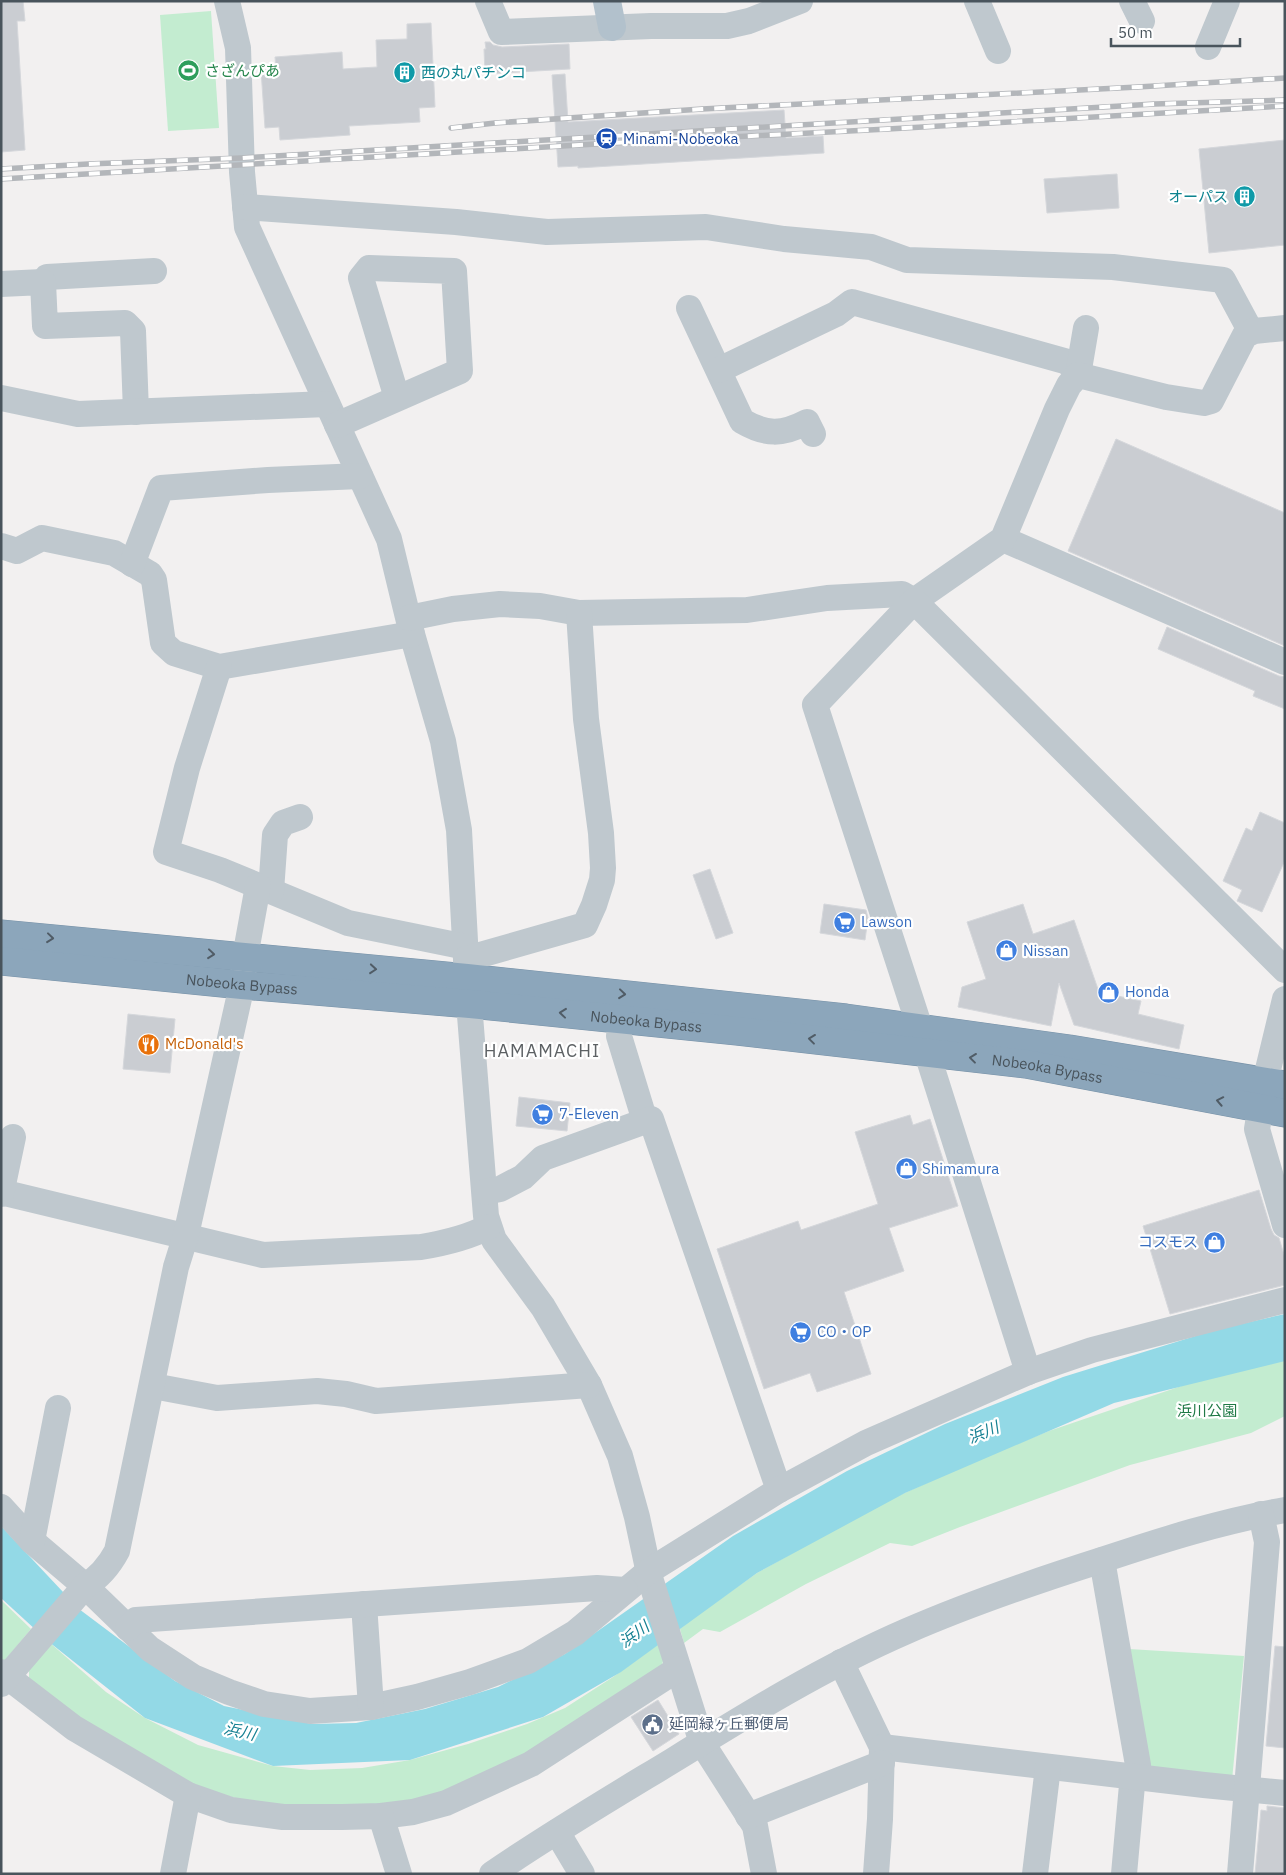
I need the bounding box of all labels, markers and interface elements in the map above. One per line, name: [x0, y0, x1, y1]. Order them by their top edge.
scale bar: [1111, 15, 1240, 47]
text: 50 m: [1118, 23, 1153, 42]
sports icon: さざんぴあ: [177, 59, 201, 83]
place label: さざんぴあ: [205, 61, 280, 80]
building icon: 西の丸パチンコ: [393, 61, 417, 85]
place label: 西の丸パチンコ: [421, 63, 526, 82]
station icon: Minami-Nobeoka: [595, 127, 619, 151]
place label: Minami-Nobeoka: [623, 129, 738, 148]
building icon: オーパス: [1232, 185, 1256, 209]
place label: オーパス: [1168, 187, 1228, 206]
supermarket icon: Lawson: [833, 910, 857, 934]
place label: Lawson: [861, 912, 912, 931]
one-way arrow: [46, 933, 54, 944]
shop icon: Nissan: [995, 939, 1019, 963]
place label: Nissan: [1023, 941, 1068, 960]
one-way arrow: [208, 948, 216, 959]
one-way arrow: [370, 963, 378, 974]
street label: Nobeoka Bypass: [185, 969, 299, 999]
shop icon: Honda: [1097, 980, 1121, 1004]
place label: Honda: [1125, 982, 1169, 1001]
one-way arrow: [618, 988, 626, 999]
street label: Nobeoka Bypass: [589, 1006, 703, 1036]
one-way arrow: [559, 1008, 567, 1019]
restaurant icon: McDonald's: [137, 1032, 161, 1056]
place label: McDonald's: [165, 1034, 243, 1053]
one-way arrow: [808, 1034, 816, 1045]
district label: HAMAMACHI: [484, 1039, 600, 1062]
street label: Nobeoka Bypass: [991, 1050, 1104, 1087]
one-way arrow: [969, 1053, 977, 1064]
one-way arrow: [1215, 1096, 1224, 1107]
supermarket icon: 7-Eleven: [531, 1102, 555, 1126]
place label: 7-Eleven: [559, 1104, 619, 1123]
shop icon: Shimamura: [894, 1157, 918, 1181]
place label: Shimamura: [922, 1159, 999, 1178]
shop icon: コスモス: [1202, 1230, 1226, 1254]
place label: コスモス: [1138, 1232, 1198, 1251]
supermarket icon: CO・OP: [789, 1320, 813, 1344]
place label: CO・OP: [817, 1322, 871, 1341]
park label: 浜川公園: [1177, 1401, 1237, 1420]
water label: 浜川: [964, 1416, 1003, 1447]
water label: 浜川: [615, 1615, 654, 1651]
public building icon: 延岡緑ヶ丘郵便局: [641, 1712, 665, 1736]
place label: 延岡緑ヶ丘郵便局: [669, 1714, 789, 1733]
water label: 浜川: [222, 1718, 260, 1745]

